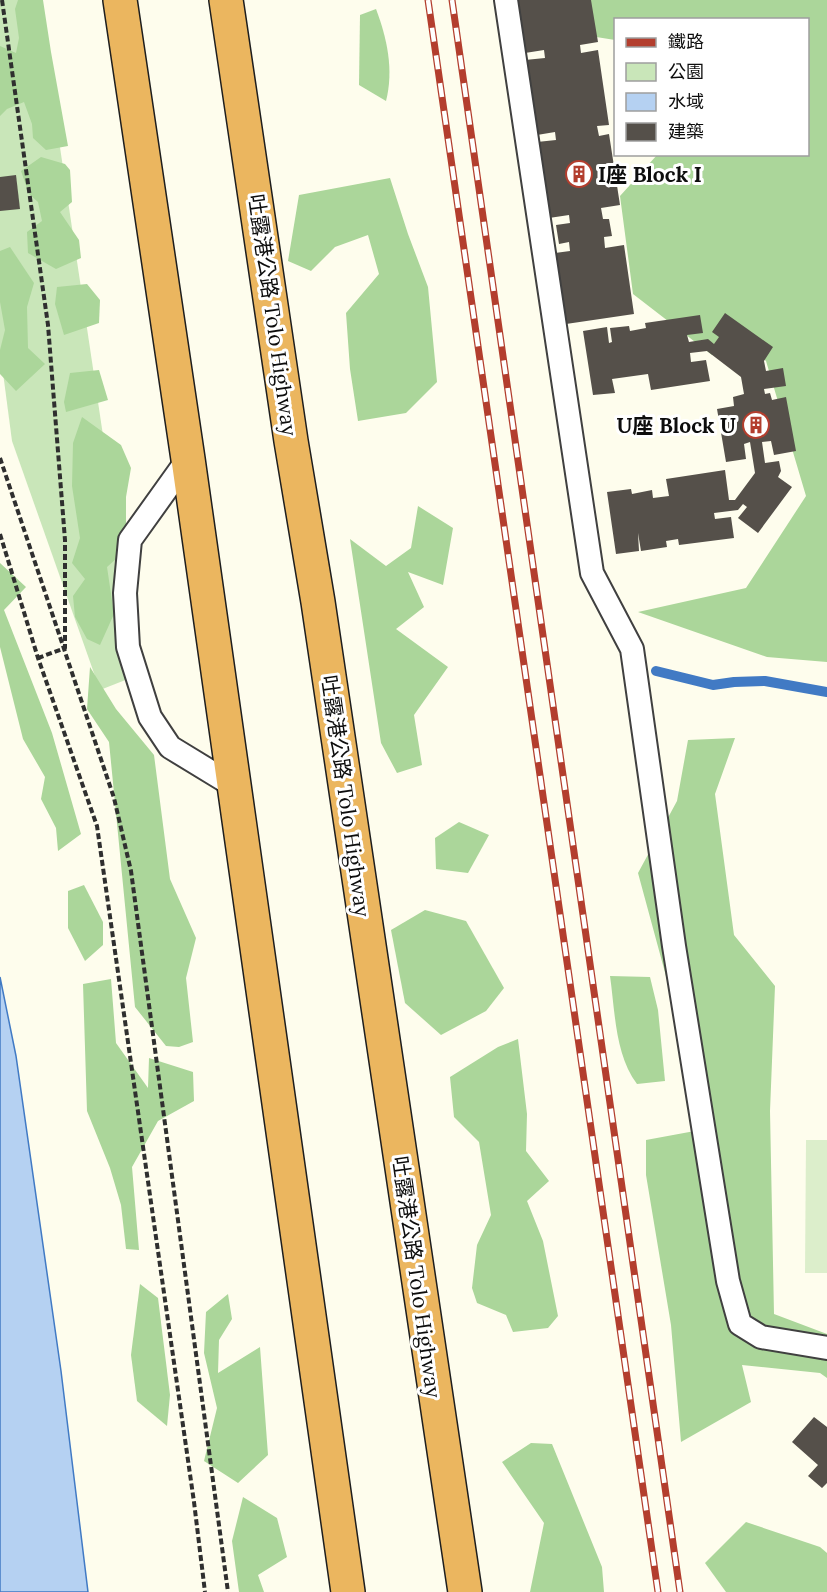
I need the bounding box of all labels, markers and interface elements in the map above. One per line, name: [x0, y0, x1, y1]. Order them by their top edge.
legend: [614, 18, 809, 156]
text: 鐵路: [668, 30, 704, 53]
text: 公園: [668, 60, 704, 83]
text: 水域: [668, 90, 704, 113]
text: 建築: [668, 120, 704, 143]
building icon: I座 Block I: [564, 159, 594, 189]
place label: I座 Block I: [598, 161, 702, 188]
street label: 吐露港公路 Tolo Highway: [243, 192, 303, 438]
building icon: U座 Block U: [741, 410, 771, 440]
place label: U座 Block U: [617, 412, 736, 439]
street label: 吐露港公路 Tolo Highway: [316, 673, 376, 919]
street label: 吐露港公路 Tolo Highway: [387, 1154, 447, 1400]

